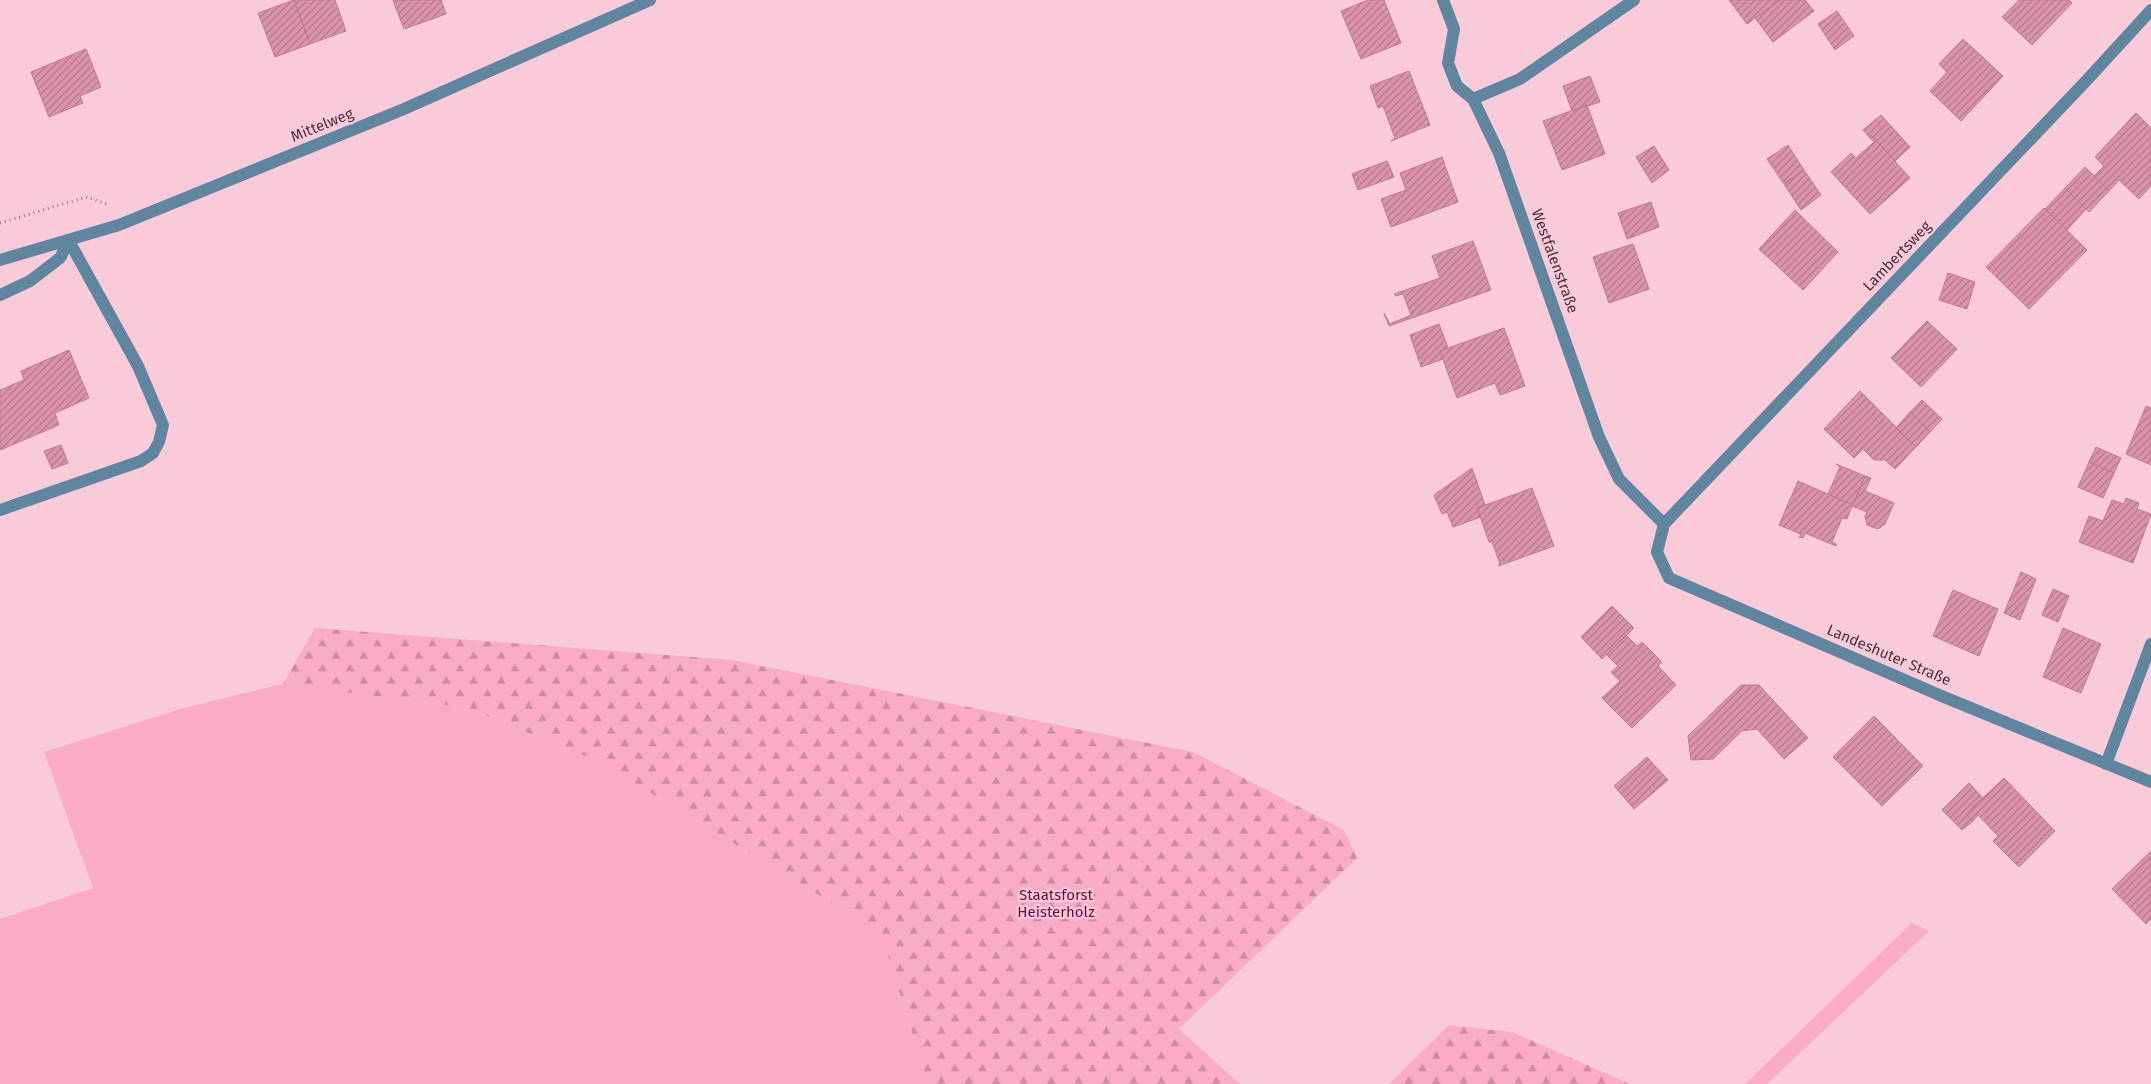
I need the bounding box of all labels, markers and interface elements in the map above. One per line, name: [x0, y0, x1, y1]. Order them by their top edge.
street label: Mittelweg: [288, 104, 356, 146]
street label: Westfalenstraße: [1528, 206, 1582, 316]
street label: Lambertsweg: [1859, 217, 1935, 295]
street label: Landeshuter Straße: [1824, 621, 1954, 689]
park label: Staatsforst Heisterholz: [1017, 886, 1095, 921]

